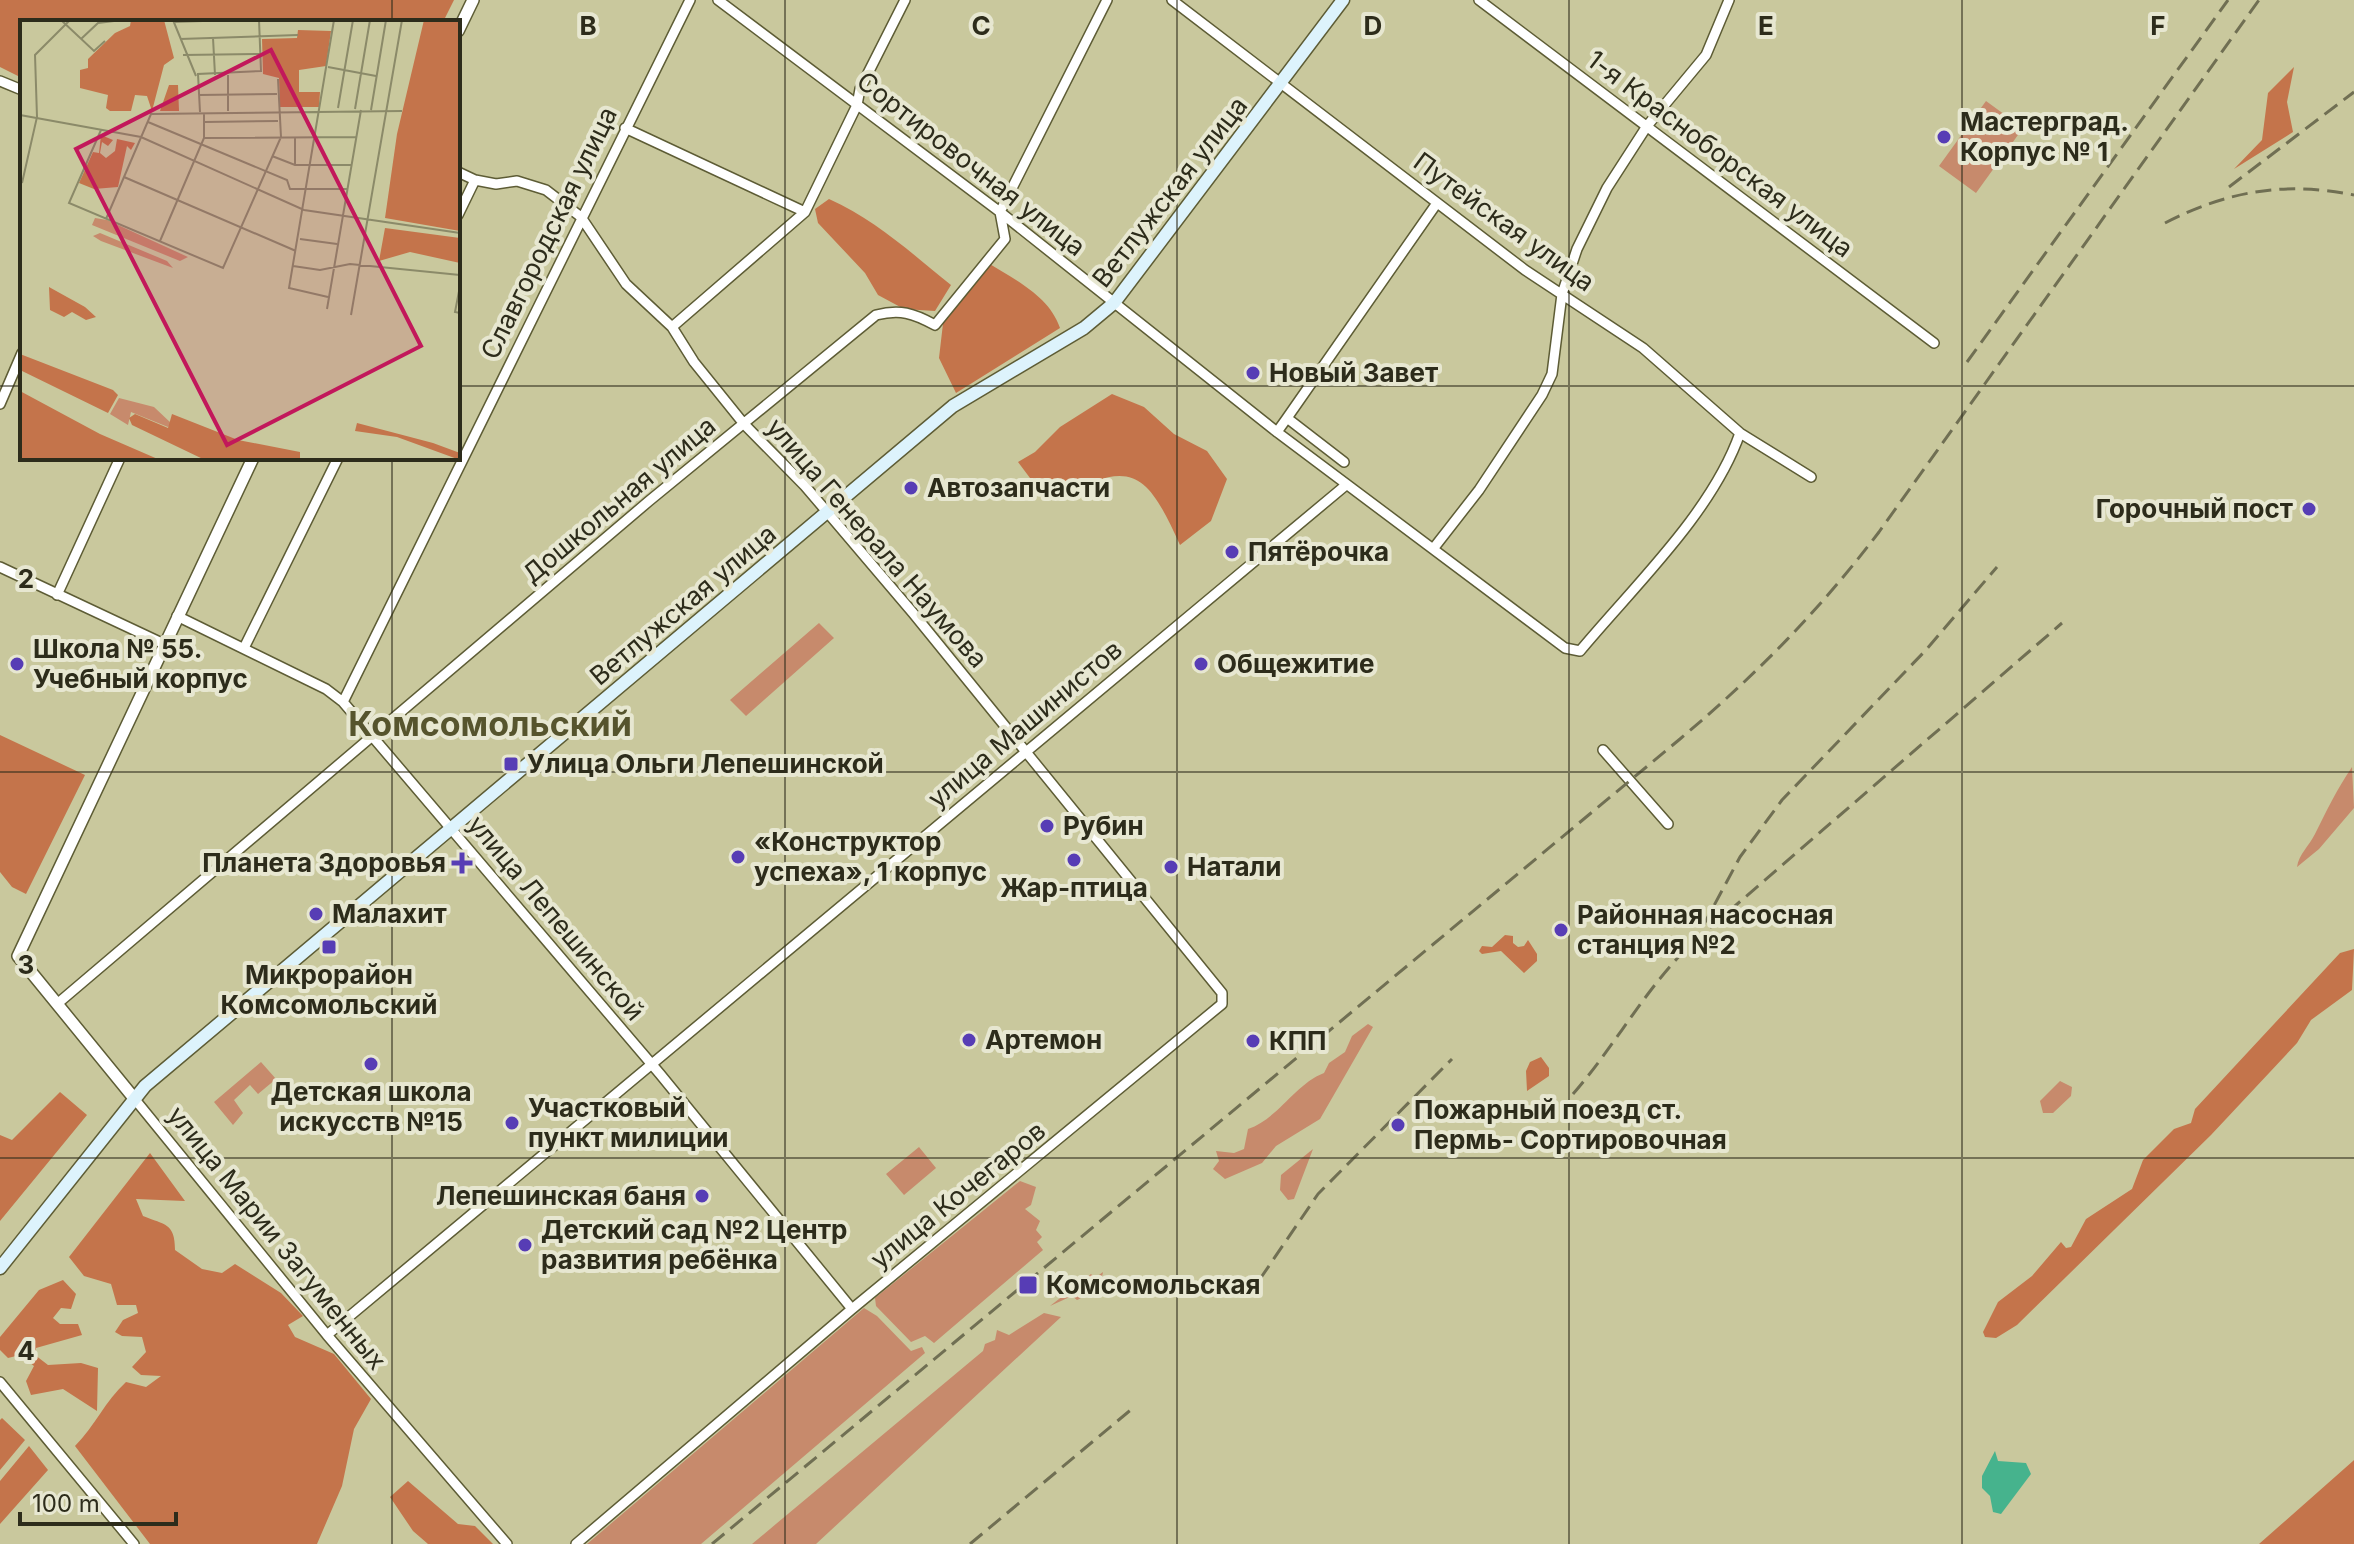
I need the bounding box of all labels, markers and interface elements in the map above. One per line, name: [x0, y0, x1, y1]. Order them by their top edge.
text: B: [579, 10, 597, 41]
text: C: [971, 10, 991, 41]
text: D: [1364, 10, 1382, 41]
text: E: [1758, 10, 1774, 41]
text: F: [2150, 10, 2166, 41]
inset map: [20, 20, 460, 460]
street label: 1-я Красноборская улица: [1581, 44, 1859, 264]
street label: Сортировочная улица: [851, 65, 1092, 262]
street label: Ветлужская улица: [1086, 90, 1254, 293]
street label: Славгородская улица: [474, 102, 623, 364]
place label: Мастерград. Корпус № 1: [1960, 106, 2129, 167]
marker: Мастерград. Корпус № 1: [1935, 128, 1953, 146]
street label: Путейская улица: [1408, 146, 1601, 298]
place label: Новый Завет: [1269, 357, 1438, 388]
marker: Новый Завет: [1244, 364, 1262, 382]
street label: Дошкольная улица: [516, 410, 722, 589]
street label: улица Генерала Наумова: [761, 412, 994, 674]
place label: Автозапчасти: [927, 472, 1110, 503]
marker: Автозапчасти: [902, 479, 920, 497]
place label: Горочный пост: [2096, 493, 2293, 524]
marker: Горочный пост: [2300, 500, 2318, 518]
street label: Ветлужская улица: [583, 518, 782, 691]
place label: Пятёрочка: [1248, 536, 1389, 567]
marker: Пятёрочка: [1223, 543, 1241, 561]
text: 2: [18, 563, 34, 594]
place label: Школа № 55. Учебный корпус: [33, 633, 248, 694]
street label: улица Машинистов: [921, 633, 1128, 814]
place label: Общежитие: [1217, 648, 1375, 679]
marker: Школа № 55. Учебный корпус: [8, 655, 26, 673]
marker: Общежитие: [1192, 655, 1210, 673]
district label: Комсомольский: [348, 703, 632, 744]
place label: Улица Ольги Лепешинской: [527, 748, 884, 779]
marker: Улица Ольги Лепешинской: [502, 755, 520, 773]
street label: улица Лепешинской: [462, 809, 651, 1026]
place label: Рубин: [1063, 810, 1144, 841]
marker: Рубин: [1038, 817, 1056, 835]
place label: «Конструктор успеха», 1 корпус: [754, 826, 987, 887]
place label: Планета Здоровья: [202, 847, 446, 878]
marker: «Конструктор успеха», 1 корпус: [729, 848, 747, 866]
marker: Жар-птица: [1065, 851, 1083, 869]
place label: Натали: [1187, 851, 1281, 882]
marker: Планета Здоровья: [453, 854, 471, 872]
marker: Натали: [1162, 858, 1180, 876]
place label: Жар-птица: [1000, 872, 1148, 903]
place label: Малахит: [332, 898, 447, 929]
place label: Районная насосная станция №2: [1577, 899, 1834, 960]
marker: Малахит: [307, 905, 325, 923]
marker: Районная насосная станция №2: [1552, 921, 1570, 939]
marker: Микрорайон Комсомольский: [320, 938, 338, 956]
text: 3: [18, 949, 34, 980]
place label: Микрорайон Комсомольский: [221, 959, 437, 1020]
place label: Артемон: [985, 1024, 1102, 1055]
place label: КПП: [1269, 1025, 1327, 1056]
marker: Артемон: [960, 1031, 978, 1049]
marker: КПП: [1244, 1032, 1262, 1050]
marker: Детская школа искусств №15: [362, 1055, 380, 1073]
place label: Детская школа искусств №15: [270, 1076, 472, 1137]
place label: Участковый пункт милиции: [528, 1092, 729, 1153]
place label: Пожарный поезд ст. Пермь- Сортировочная: [1414, 1094, 1727, 1155]
street label: улица Марии Загуменных: [162, 1100, 393, 1375]
marker: Участковый пункт милиции: [503, 1114, 521, 1132]
street label: улица Кочегаров: [864, 1115, 1051, 1275]
marker: Пожарный поезд ст. Пермь- Сортировочная: [1389, 1116, 1407, 1134]
place label: Лепешинская баня: [436, 1180, 686, 1211]
marker: Лепешинская баня: [693, 1187, 711, 1205]
place label: Детский сад №2 Центр развития ребёнка: [541, 1214, 848, 1275]
marker: Детский сад №2 Центр развития ребёнка: [516, 1236, 534, 1254]
place label: Комсомольская: [1046, 1269, 1261, 1300]
marker: Комсомольская: [1017, 1274, 1039, 1296]
text: 4: [17, 1335, 35, 1366]
scale bar: [20, 1476, 176, 1526]
text: 100 m: [32, 1489, 100, 1518]

